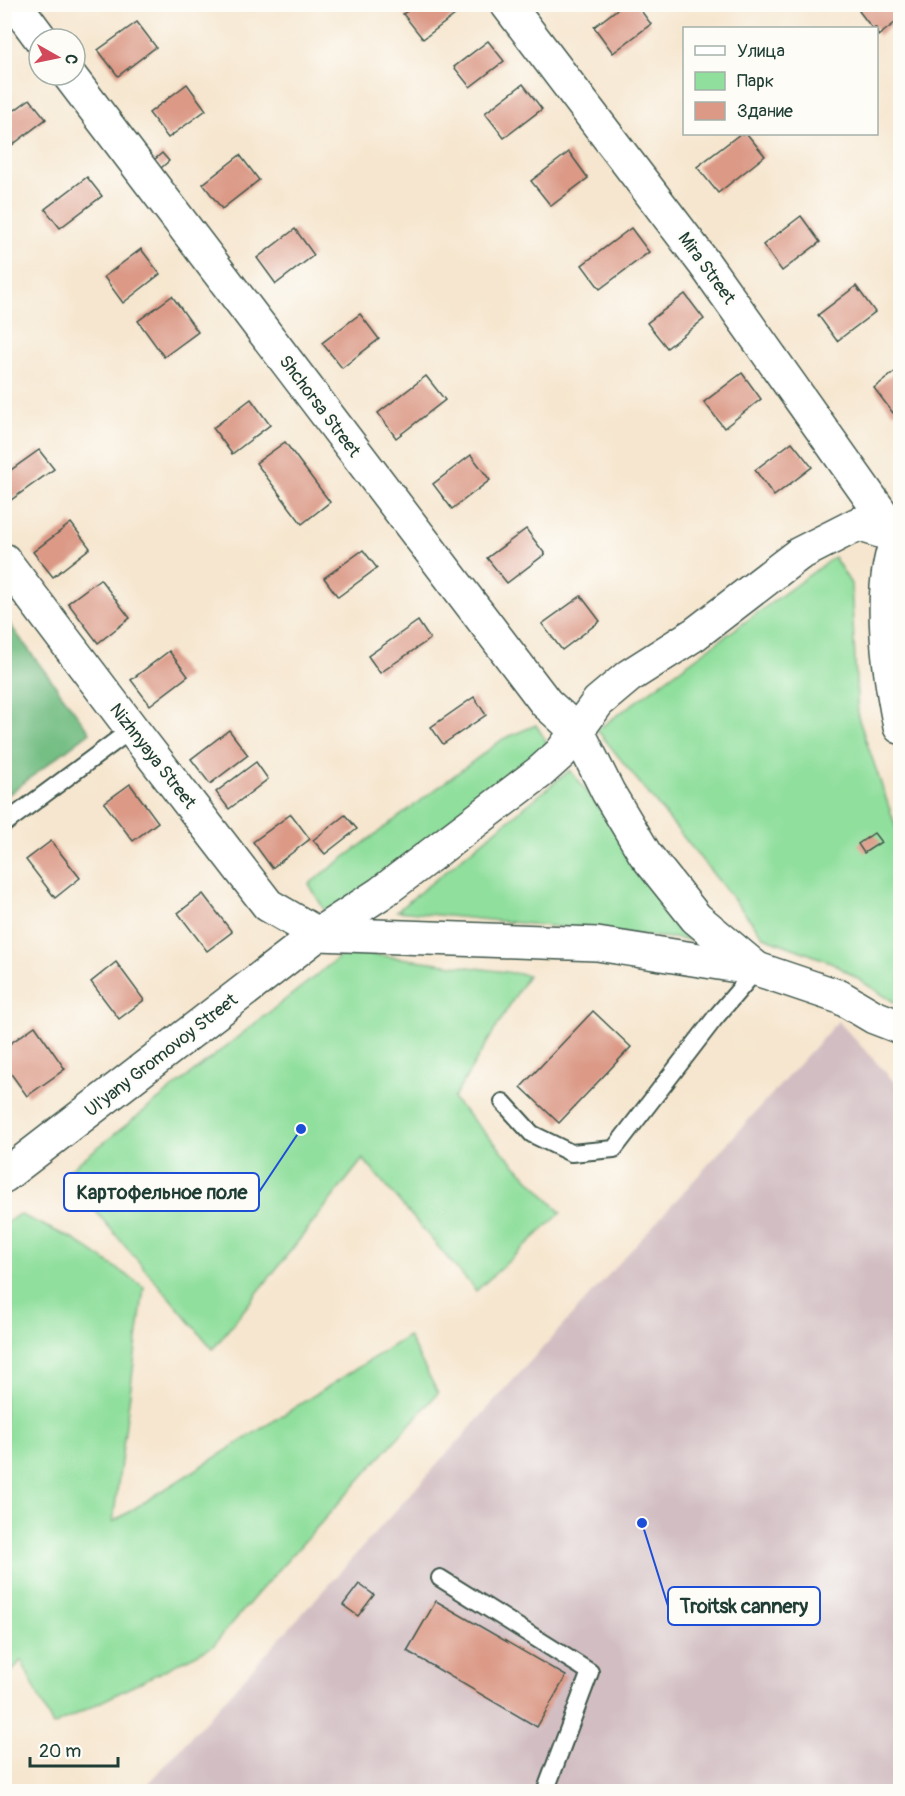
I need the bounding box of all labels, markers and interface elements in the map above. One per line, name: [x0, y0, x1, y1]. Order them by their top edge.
north arrow: [27, 27, 87, 87]
legend: [683, 27, 878, 135]
text: Улица: [737, 40, 785, 63]
text: С: [60, 53, 81, 66]
text: Парк: [737, 70, 774, 93]
text: Здание: [737, 100, 793, 123]
street label: Mira Street: [673, 228, 741, 310]
street label: Shchorsa Street: [274, 351, 366, 462]
street label: Nizhnyaya Street: [104, 699, 201, 814]
street label: Ul'yany Gromovoy Street: [80, 988, 243, 1122]
callout: Картофельное поле: [64, 1173, 259, 1211]
text: Картофельное поле: [77, 1180, 249, 1205]
callout: Troitsk cannery: [668, 1587, 820, 1625]
text: Troitsk cannery: [679, 1594, 809, 1619]
scale bar: [30, 1730, 118, 1768]
text: 20 m: [39, 1740, 81, 1763]

